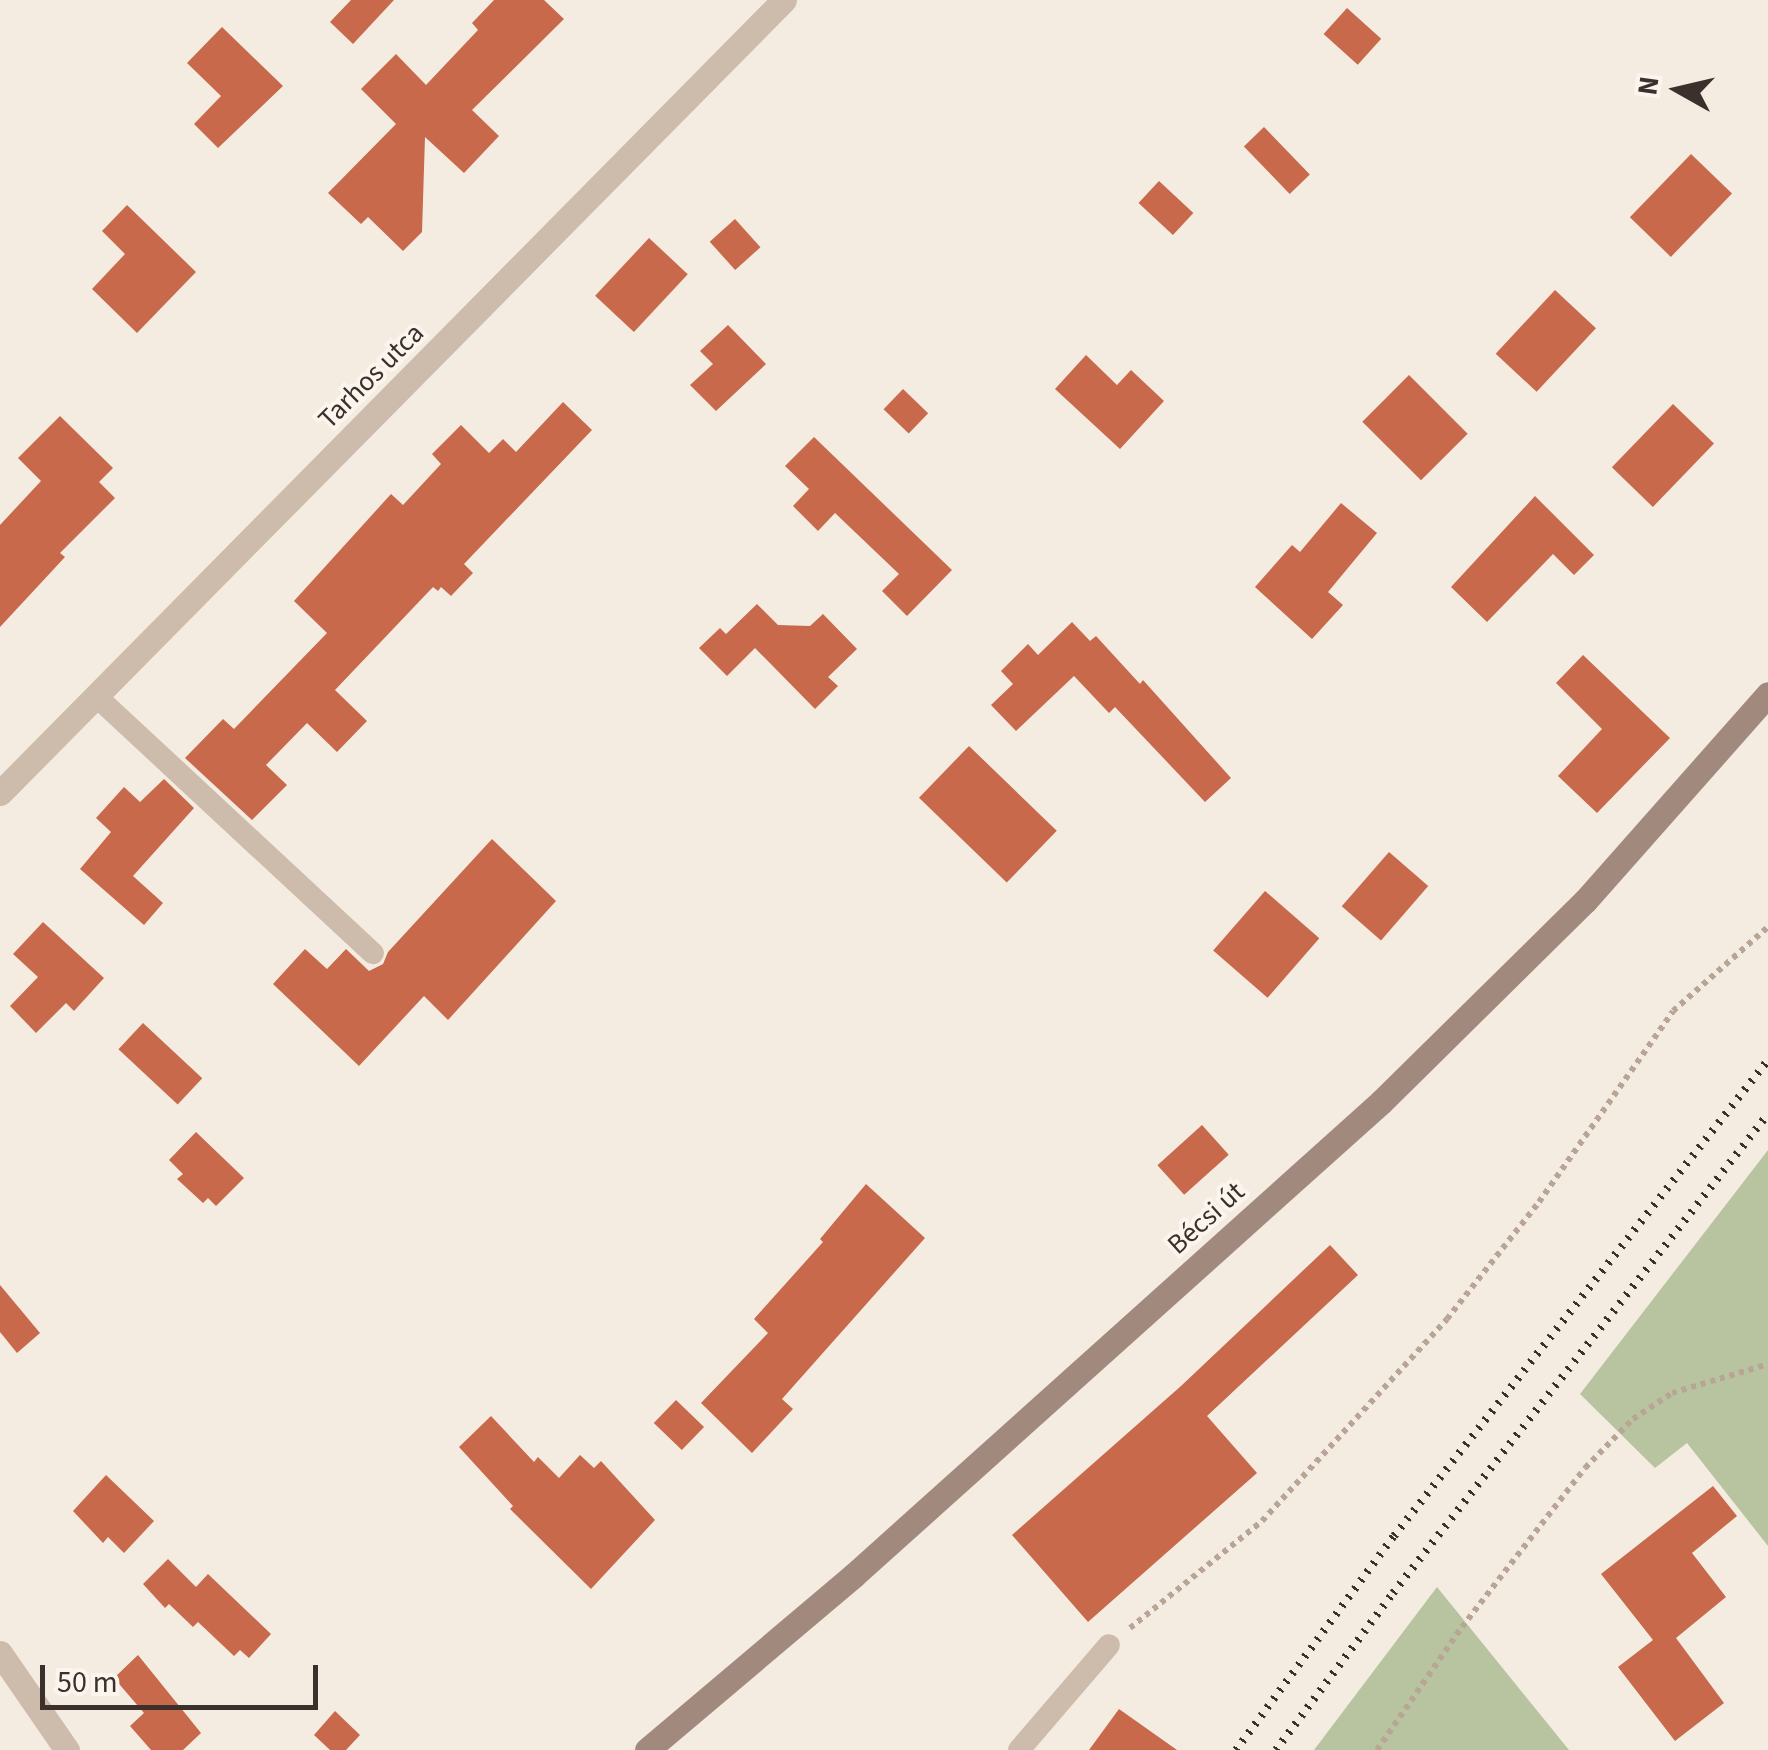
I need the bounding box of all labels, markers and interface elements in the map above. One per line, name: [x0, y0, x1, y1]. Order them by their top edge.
north arrow: [1628, 40, 1728, 140]
text: N: [1627, 74, 1669, 98]
street label: Tarhos utca: [311, 316, 431, 436]
street label: Bécsi út: [1161, 1175, 1251, 1261]
scale bar: [45, 1645, 322, 1707]
text: 50 m: [57, 1661, 118, 1704]

